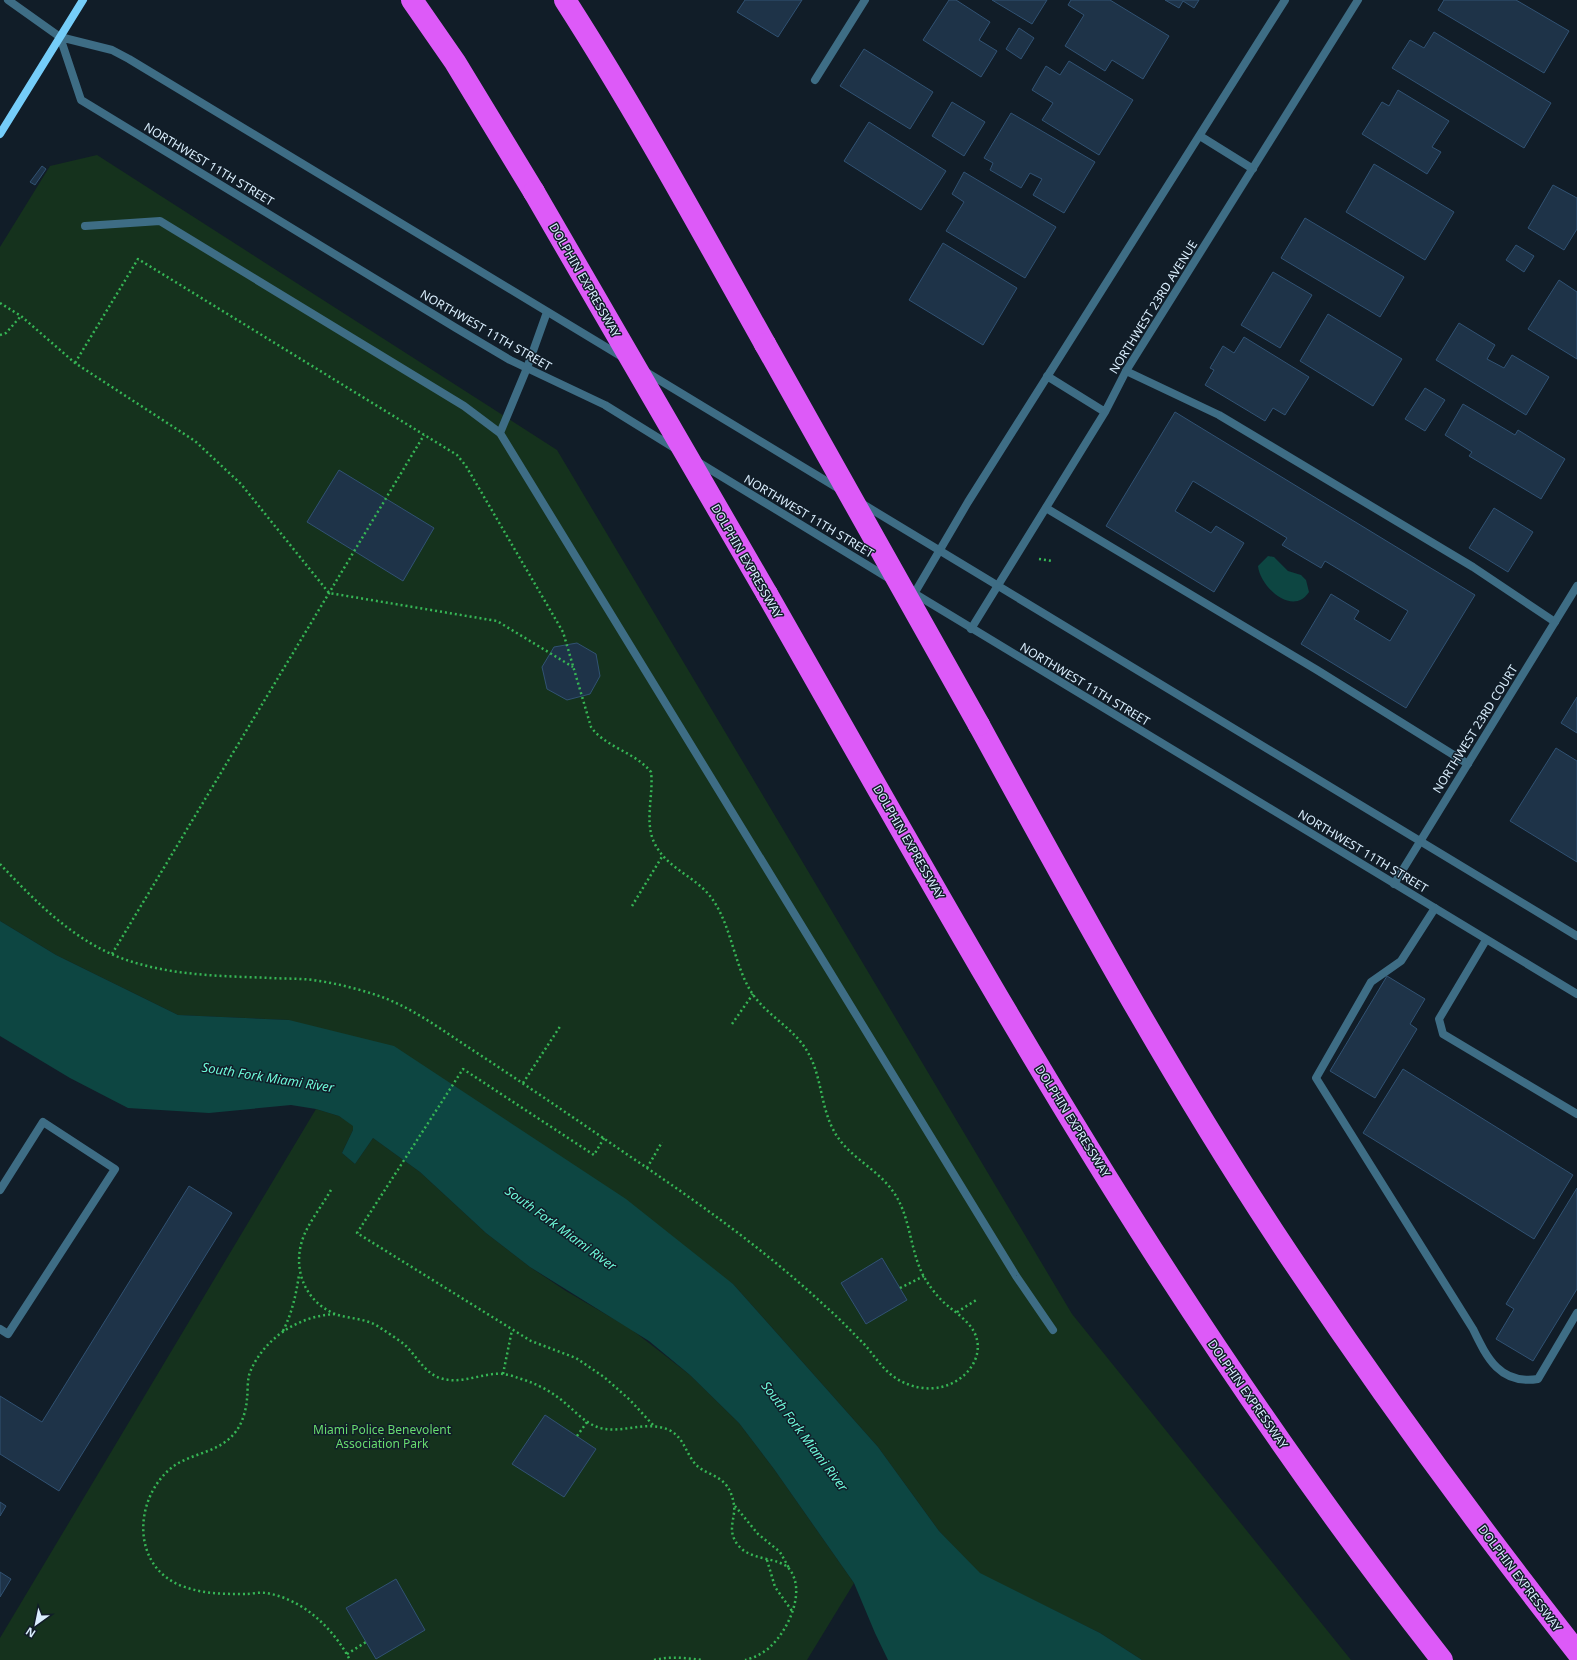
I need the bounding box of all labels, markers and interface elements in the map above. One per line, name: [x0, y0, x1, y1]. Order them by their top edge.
street label: NORTHWEST 11TH STREET: [141, 118, 277, 210]
street label: DOLPHIN EXPRESSWAY: [545, 220, 625, 341]
street label: NORTHWEST 23RD AVENUE: [1105, 237, 1201, 377]
street label: NORTHWEST 11TH STREET: [417, 285, 555, 375]
street label: NORTHWEST 11TH STREET: [741, 470, 877, 562]
street label: DOLPHIN EXPRESSWAY: [707, 501, 787, 622]
street label: NORTHWEST 11TH STREET: [1017, 638, 1153, 730]
street label: NORTHWEST 23RD COURT: [1428, 661, 1522, 796]
street label: DOLPHIN EXPRESSWAY: [869, 782, 949, 903]
street label: NORTHWEST 11TH STREET: [1295, 805, 1431, 897]
water label: South Fork Miami River: [201, 1058, 336, 1096]
street label: DOLPHIN EXPRESSWAY: [1031, 1062, 1115, 1181]
water label: South Fork Miami River: [502, 1181, 621, 1275]
street label: DOLPHIN EXPRESSWAY: [1204, 1336, 1292, 1452]
water label: South Fork Miami River: [758, 1377, 853, 1495]
park label: Miami Police Benevolent Association Park: [313, 1421, 452, 1452]
street label: DOLPHIN EXPRESSWAY: [1474, 1521, 1566, 1635]
north arrow: [16, 1604, 56, 1644]
text: N: [22, 1624, 38, 1642]

